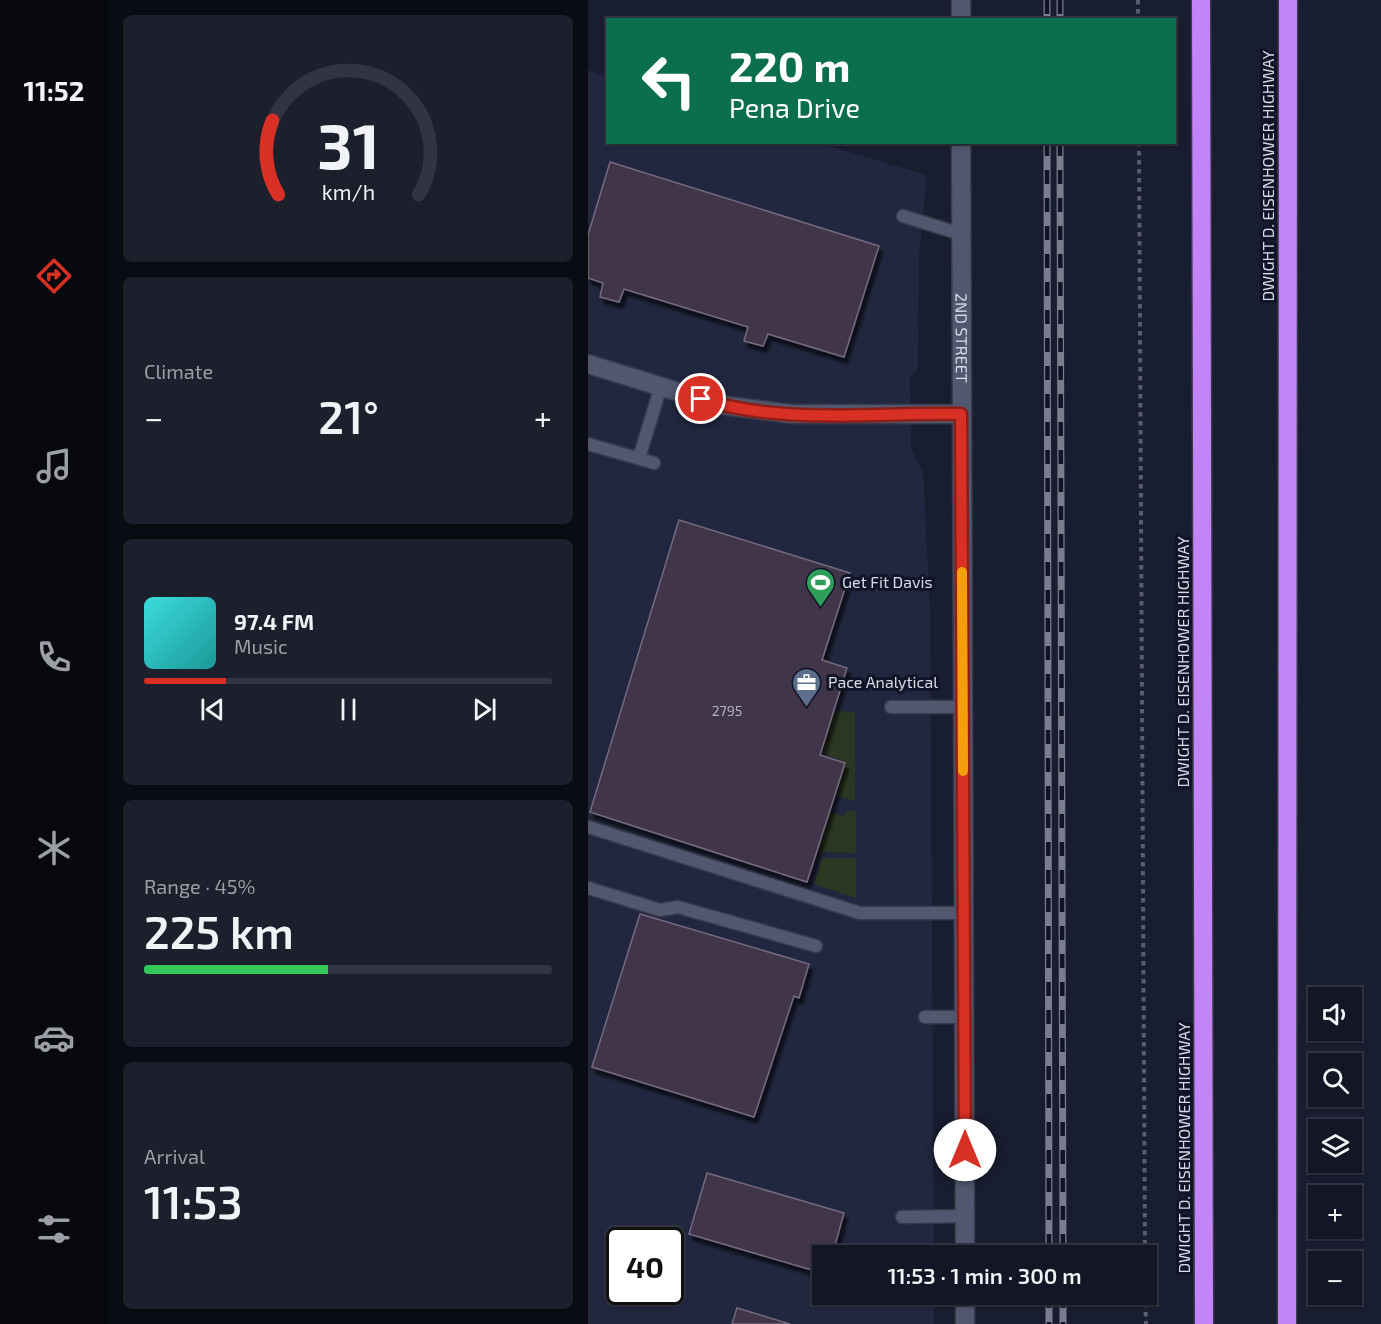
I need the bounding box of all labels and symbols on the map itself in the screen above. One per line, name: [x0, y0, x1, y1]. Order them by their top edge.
street label: DWIGHT D. EISENHOWER HIGHWAY: [1258, 51, 1277, 302]
street label: 2ND STREET: [953, 293, 972, 383]
pin: [675, 373, 726, 424]
street label: DWIGHT D. EISENHOWER HIGHWAY: [1173, 537, 1192, 788]
sports icon: Get Fit Davis: [805, 566, 837, 608]
place label: Get Fit Davis: [842, 572, 933, 591]
office icon: Pace Analytical: [791, 666, 823, 708]
place label: Pace Analytical: [828, 672, 938, 691]
house number: 2795: [712, 702, 742, 719]
street label: DWIGHT D. EISENHOWER HIGHWAY: [1174, 1023, 1193, 1274]
position arrow: [933, 1118, 997, 1182]
speed limit sign: 40: [606, 1227, 684, 1305]

